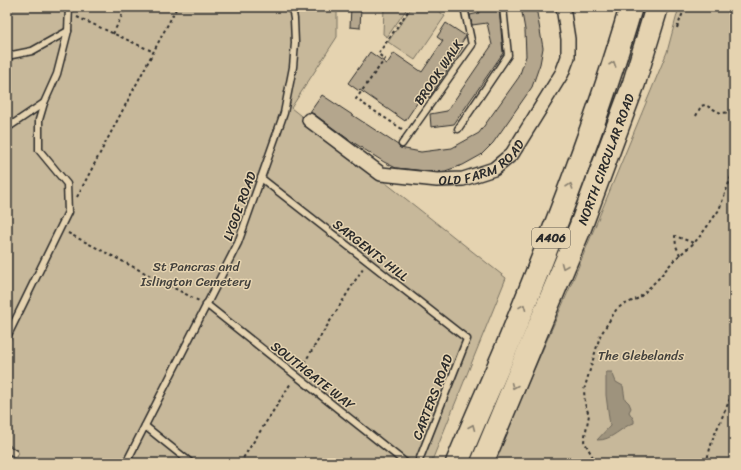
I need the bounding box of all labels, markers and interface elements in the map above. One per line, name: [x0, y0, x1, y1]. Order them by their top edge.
street label: BROOK WALK: [408, 34, 469, 110]
one-way arrow: [608, 60, 617, 67]
street label: NORTH CIRCULAR ROAD: [571, 90, 641, 229]
street label: OLD FARM ROAD: [438, 135, 531, 192]
street label: LYGOE ROAD: [216, 168, 263, 244]
one-way arrow: [566, 183, 574, 190]
street label: SARGENTS HILL: [328, 213, 414, 288]
road number: A406: [532, 228, 570, 248]
park label: St Pancras and Islington Cemetery: [140, 255, 251, 293]
one-way arrow: [561, 263, 569, 270]
one-way arrow: [518, 304, 526, 312]
street label: SOUTHGATE WAY: [266, 335, 360, 416]
park label: The Glebelands: [598, 344, 685, 367]
street label: CARTERS ROAD: [406, 351, 459, 443]
one-way arrow: [511, 382, 519, 390]
one-way arrow: [468, 424, 476, 431]

